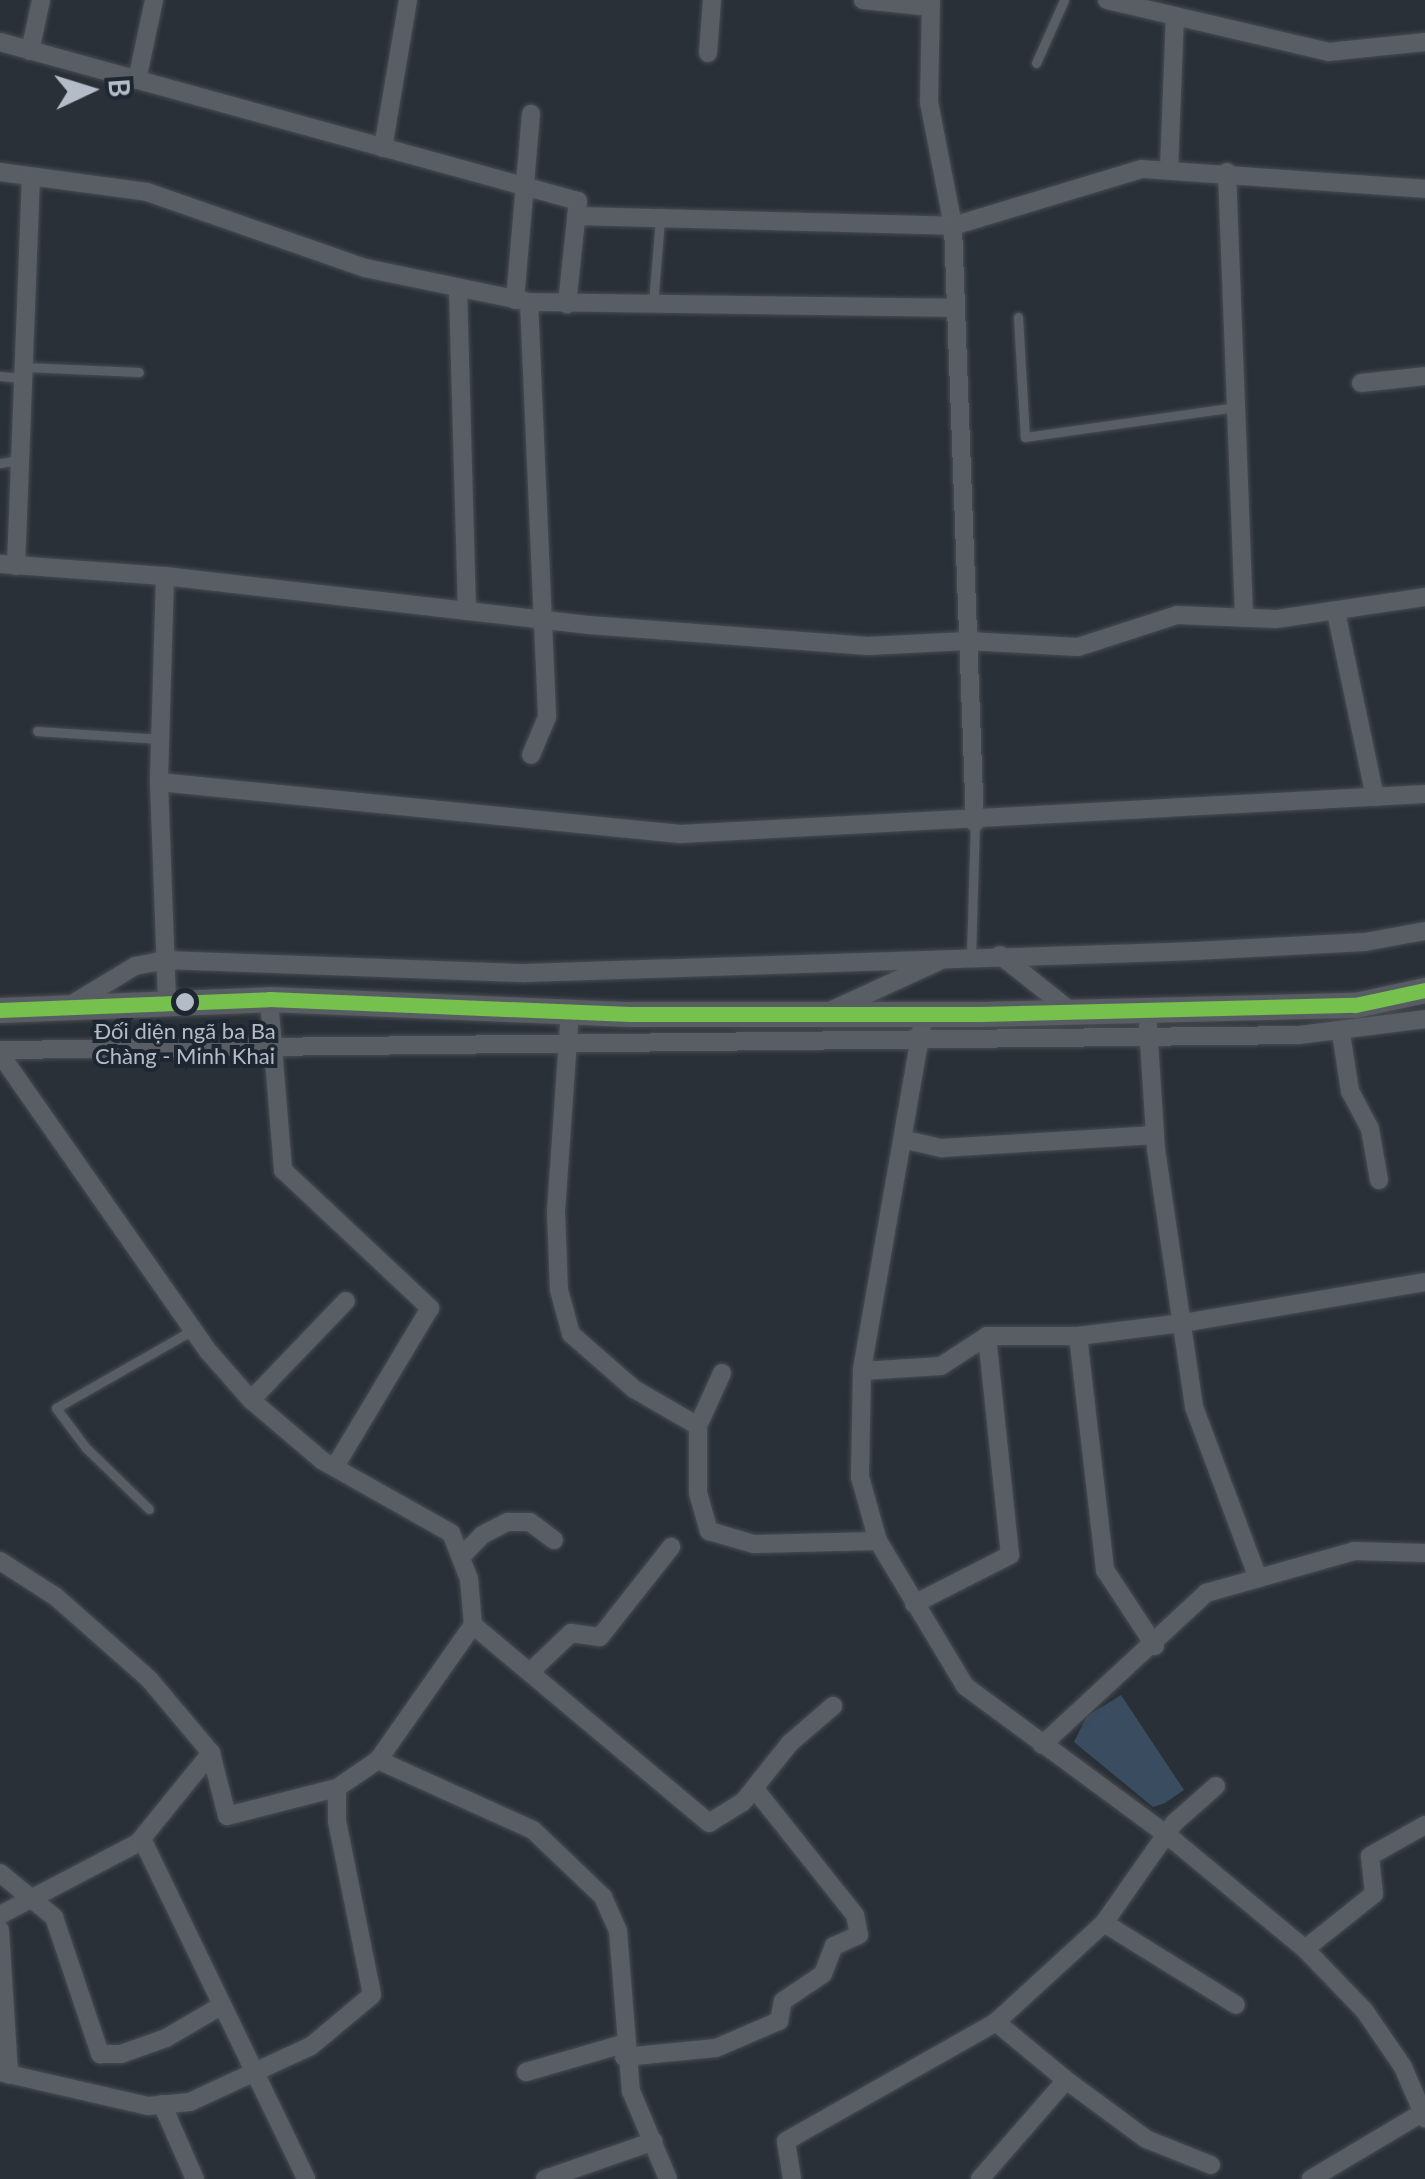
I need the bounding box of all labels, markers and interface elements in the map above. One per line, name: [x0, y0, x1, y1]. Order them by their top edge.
north arrow: [40, 40, 140, 140]
text: B: [102, 78, 138, 98]
marker: Đối diện ngã ba Ba Chàng - Minh Khai: [175, 992, 195, 1012]
place label: Đối diện ngã ba Ba Chàng - Minh Khai: [94, 1017, 276, 1068]

